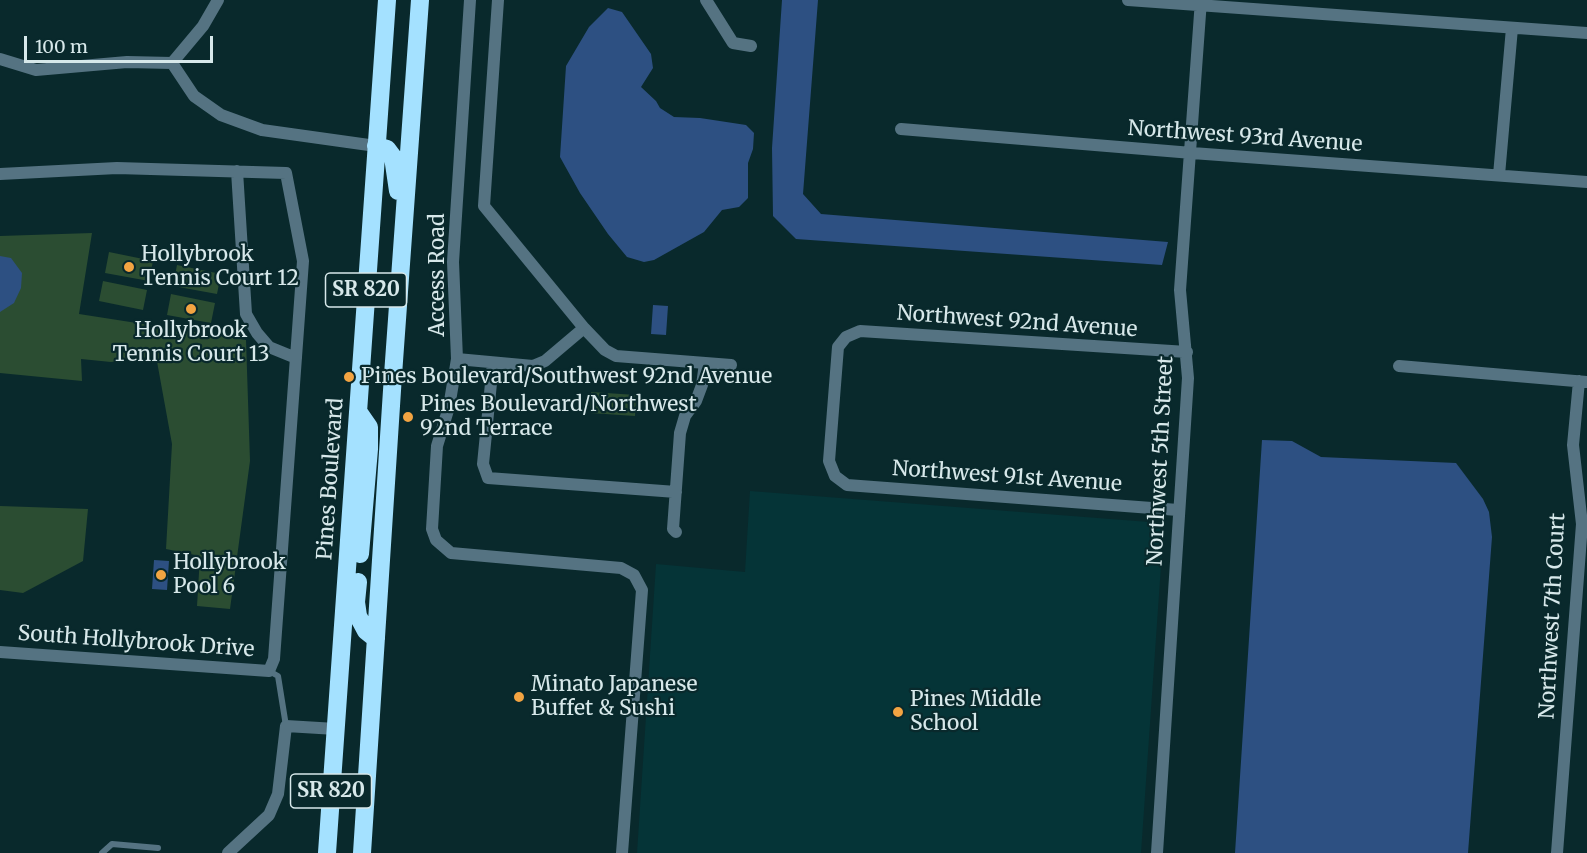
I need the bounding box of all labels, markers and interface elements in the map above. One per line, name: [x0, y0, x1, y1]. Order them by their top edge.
scale bar: [27, 24, 216, 62]
text: 100 m: [35, 35, 88, 58]
street label: Northwest 93rd Avenue: [1127, 116, 1363, 158]
street label: Access Road: [425, 213, 451, 337]
place label: Hollybrook Tennis Court 12: [141, 242, 299, 292]
marker: Hollybrook Tennis Court 12: [122, 260, 136, 274]
road number: SR 820: [326, 273, 406, 307]
street label: Northwest 92nd Avenue: [896, 301, 1138, 343]
marker: Hollybrook Tennis Court 13: [184, 302, 198, 316]
place label: Hollybrook Tennis Court 13: [112, 318, 270, 368]
street label: Northwest 5th Street: [1143, 355, 1179, 567]
place label: Pines Boulevard/Southwest 92nd Avenue: [361, 364, 772, 390]
marker: Pines Boulevard/Southwest 92nd Avenue: [342, 370, 356, 384]
place label: Pines Boulevard/Northwest 92nd Terrace: [420, 392, 697, 442]
street label: Pines Boulevard: [313, 397, 349, 561]
marker: Pines Boulevard/Northwest 92nd Terrace: [401, 410, 415, 424]
street label: Northwest 91st Avenue: [891, 456, 1123, 498]
street label: Northwest 7th Court: [1535, 512, 1571, 720]
place label: Hollybrook Pool 6: [173, 550, 286, 600]
marker: Hollybrook Pool 6: [154, 568, 168, 582]
street label: South Hollybrook Drive: [17, 621, 255, 663]
place label: Minato Japanese Buffet & Sushi: [531, 672, 698, 722]
place label: Pines Middle School: [910, 687, 1041, 737]
marker: Minato Japanese Buffet & Sushi: [512, 690, 526, 704]
marker: Pines Middle School: [891, 705, 905, 719]
road number: SR 820: [290, 774, 372, 808]

